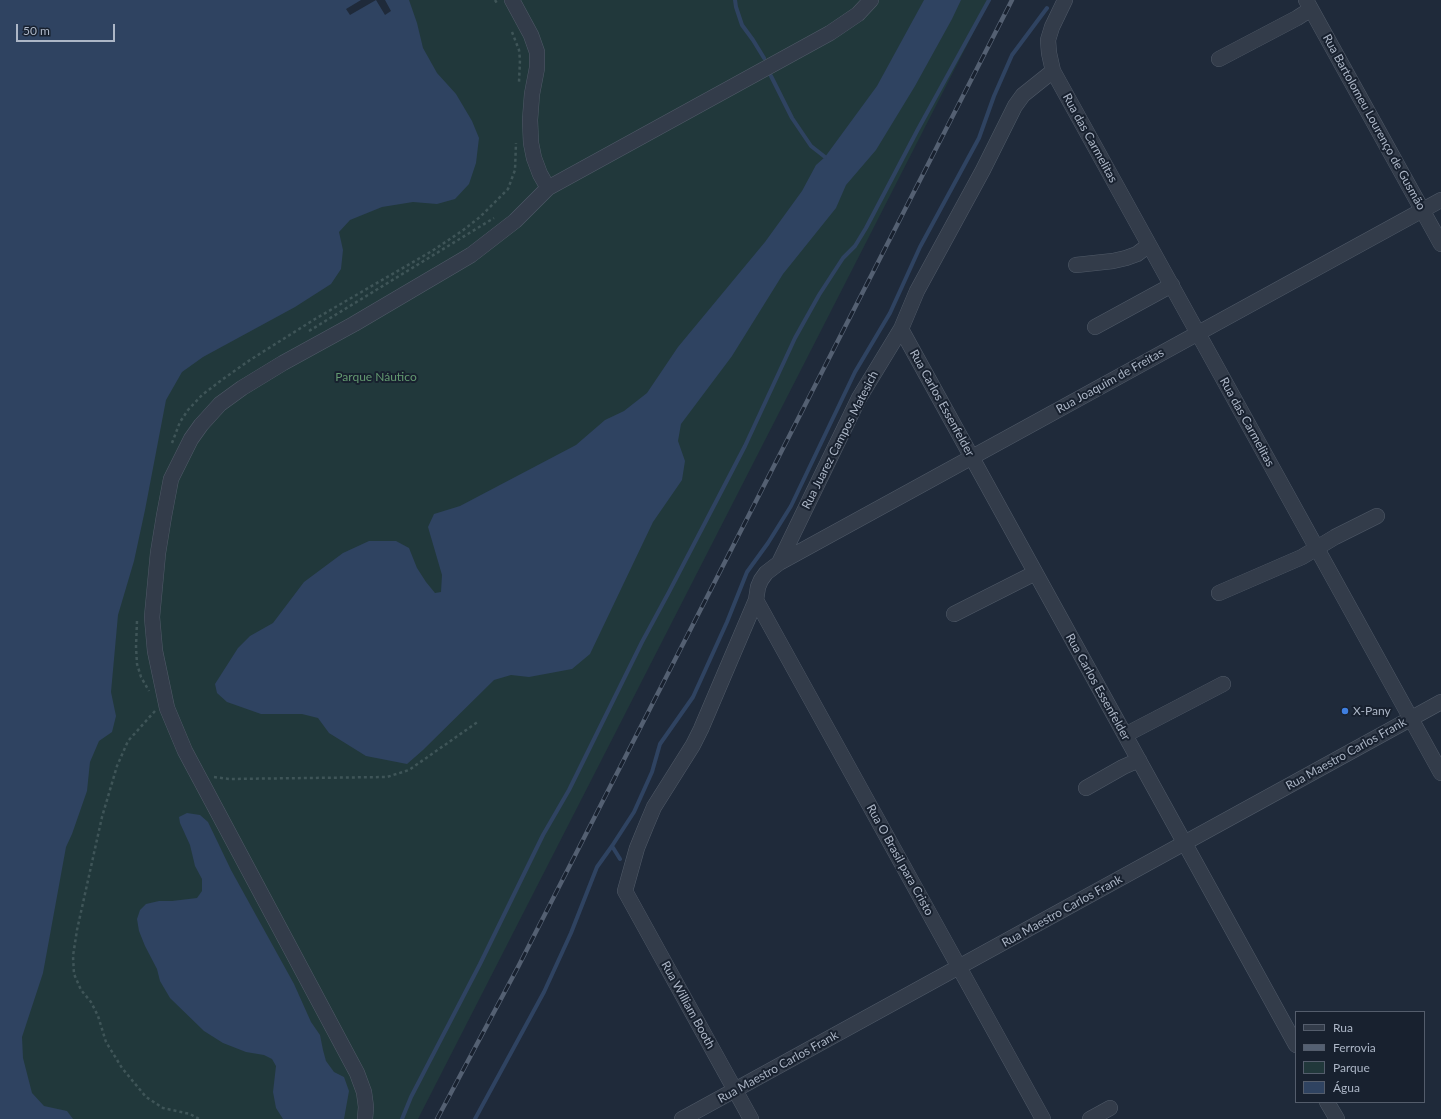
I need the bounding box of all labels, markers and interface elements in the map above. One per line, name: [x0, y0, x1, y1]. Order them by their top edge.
scale bar: [18, 16, 117, 42]
text: 50 m: [23, 23, 50, 38]
street label: Rua Bartolomeu Lourenço de Gusmão: [1319, 32, 1429, 212]
street label: Rua das Carmelitas: [1060, 91, 1120, 185]
street label: Rua Joaquim de Freitas: [1054, 345, 1166, 417]
street label: Rua Carlos Essenfelder: [907, 347, 977, 459]
street label: Rua Juarez Campos Matesich: [799, 369, 881, 511]
park label: Parque Náutico: [335, 370, 417, 384]
street label: Rua das Carmelitas: [1217, 375, 1277, 469]
street label: Rua Carlos Essenfelder: [1063, 631, 1133, 743]
place label: X-Pany: [1353, 704, 1391, 718]
marker: X-Pany: [1340, 706, 1350, 716]
street label: Rua Maestro Carlos Frank: [1283, 715, 1409, 793]
street label: Rua O Brasil para Cristo: [863, 802, 937, 918]
street label: Rua Maestro Carlos Frank: [999, 872, 1125, 950]
street label: Rua William Booth: [658, 959, 718, 1051]
legend: [1295, 1011, 1425, 1103]
text: Rua: [1333, 1020, 1353, 1035]
street label: Rua Maestro Carlos Frank: [715, 1028, 841, 1106]
text: Ferrovia: [1333, 1040, 1376, 1055]
text: Parque: [1333, 1060, 1370, 1075]
text: Água: [1333, 1080, 1360, 1095]

